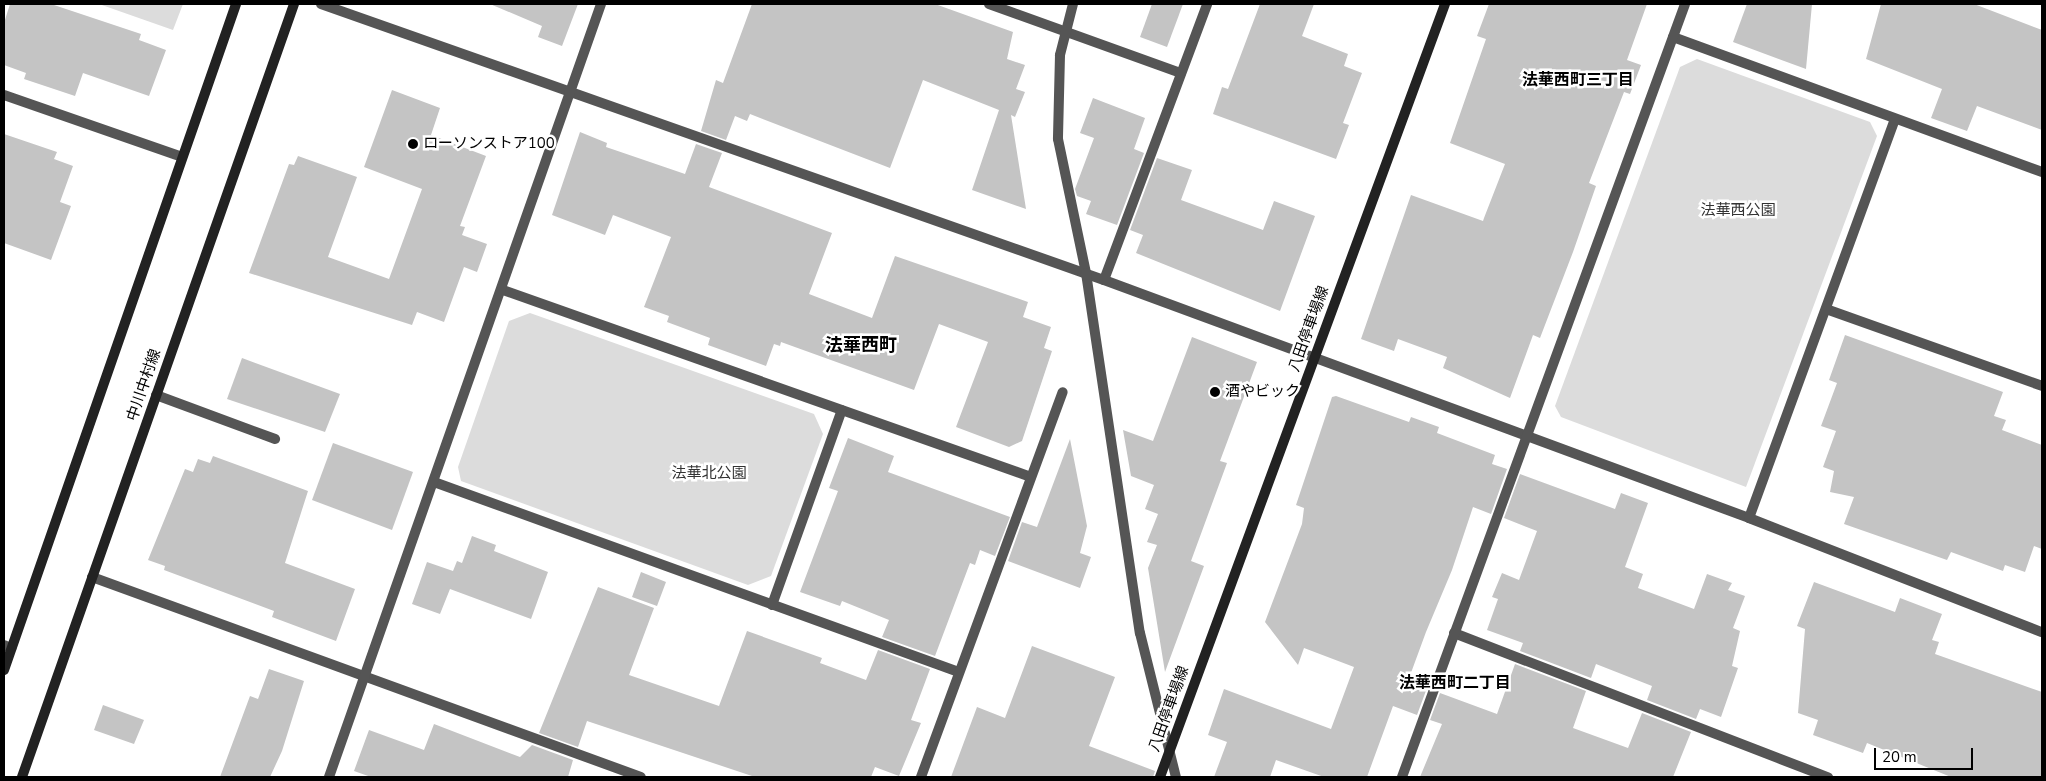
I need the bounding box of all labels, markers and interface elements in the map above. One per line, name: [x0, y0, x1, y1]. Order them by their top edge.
district label: 法華西町三丁目: [1522, 70, 1634, 90]
place label: ローソンストア100: [423, 135, 555, 153]
marker: ローソンストア100: [407, 138, 419, 150]
park label: 法華西公園: [1701, 202, 1775, 220]
street label: 八田停車場線: [1285, 284, 1333, 374]
district label: 法華西町: [825, 334, 897, 356]
street label: 中川中村線: [123, 347, 165, 423]
place label: 酒やビック: [1225, 383, 1300, 401]
marker: 酒やビック: [1209, 386, 1221, 398]
park label: 法華北公園: [672, 465, 746, 483]
street label: 八田停車場線: [1145, 664, 1193, 754]
district label: 法華西町二丁目: [1399, 673, 1511, 693]
scale bar: [1876, 738, 1975, 770]
text: 20 m: [1882, 747, 1917, 767]

